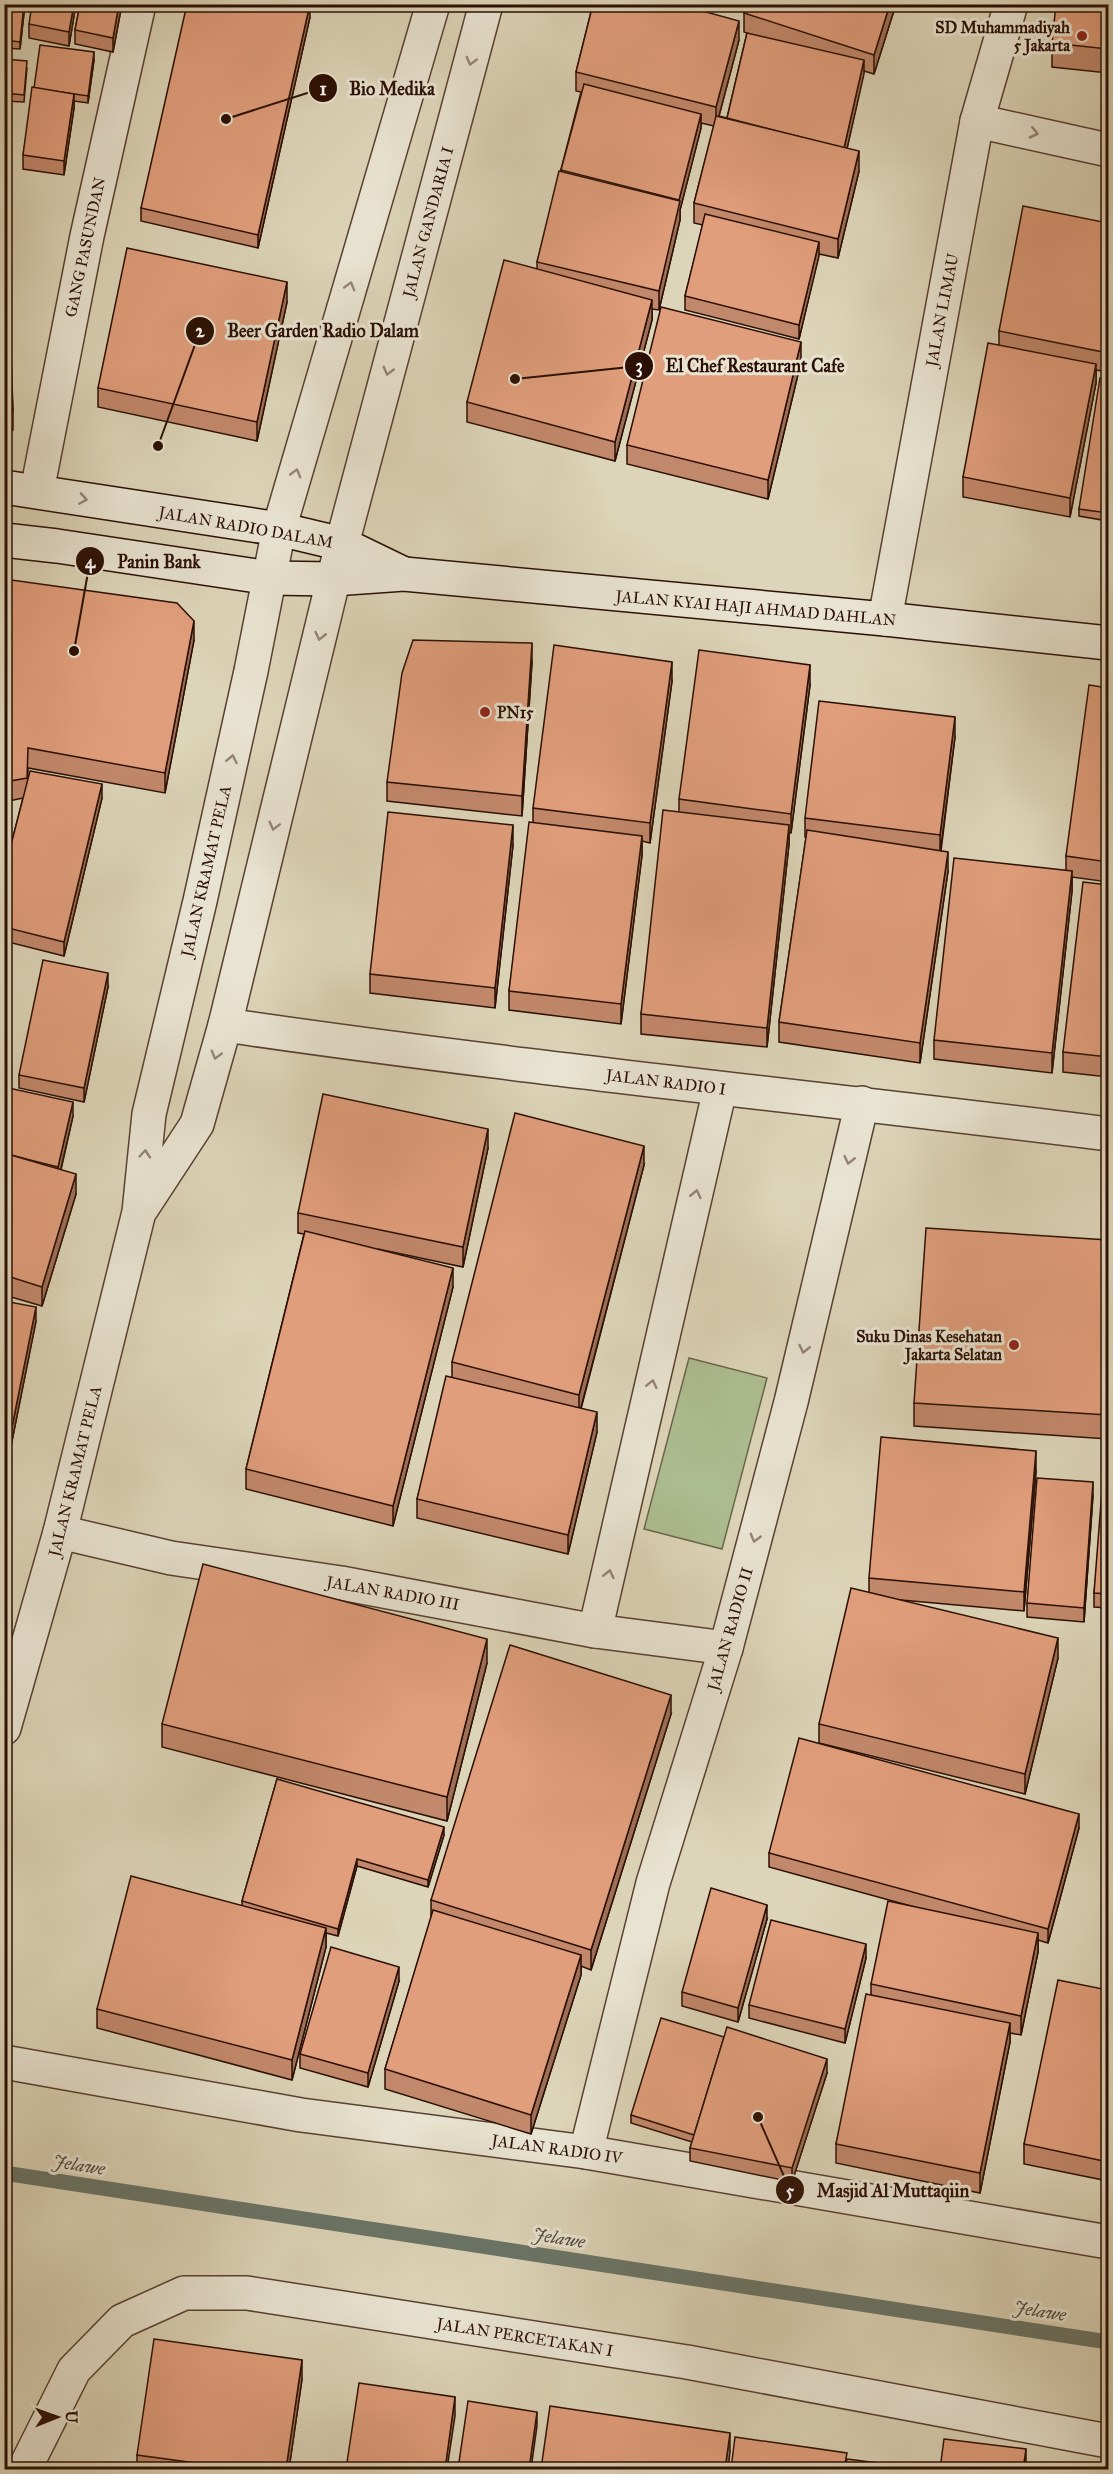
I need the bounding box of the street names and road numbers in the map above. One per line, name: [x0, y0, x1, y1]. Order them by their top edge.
street label: JALAN GANDARIA I: [398, 144, 458, 302]
street label: GANG PASUNDAN: [61, 175, 109, 319]
street label: JALAN LIMAU: [921, 251, 963, 370]
street label: JALAN RADIO DALAM: [155, 502, 335, 553]
street label: JALAN KYAI HAJI AHMAD DAHLAN: [613, 586, 898, 631]
street label: JALAN KRAMAT PELA: [177, 783, 236, 961]
street label: JALAN RADIO I: [603, 1065, 727, 1100]
street label: JALAN KRAMAT PELA: [44, 1383, 106, 1561]
street label: JALAN RADIO II: [703, 1565, 758, 1695]
street label: JALAN RADIO III: [323, 1572, 461, 1615]
street label: JALAN RADIO IV: [488, 2130, 624, 2169]
street label: JALAN PERCETAKAN I: [433, 2313, 615, 2361]

